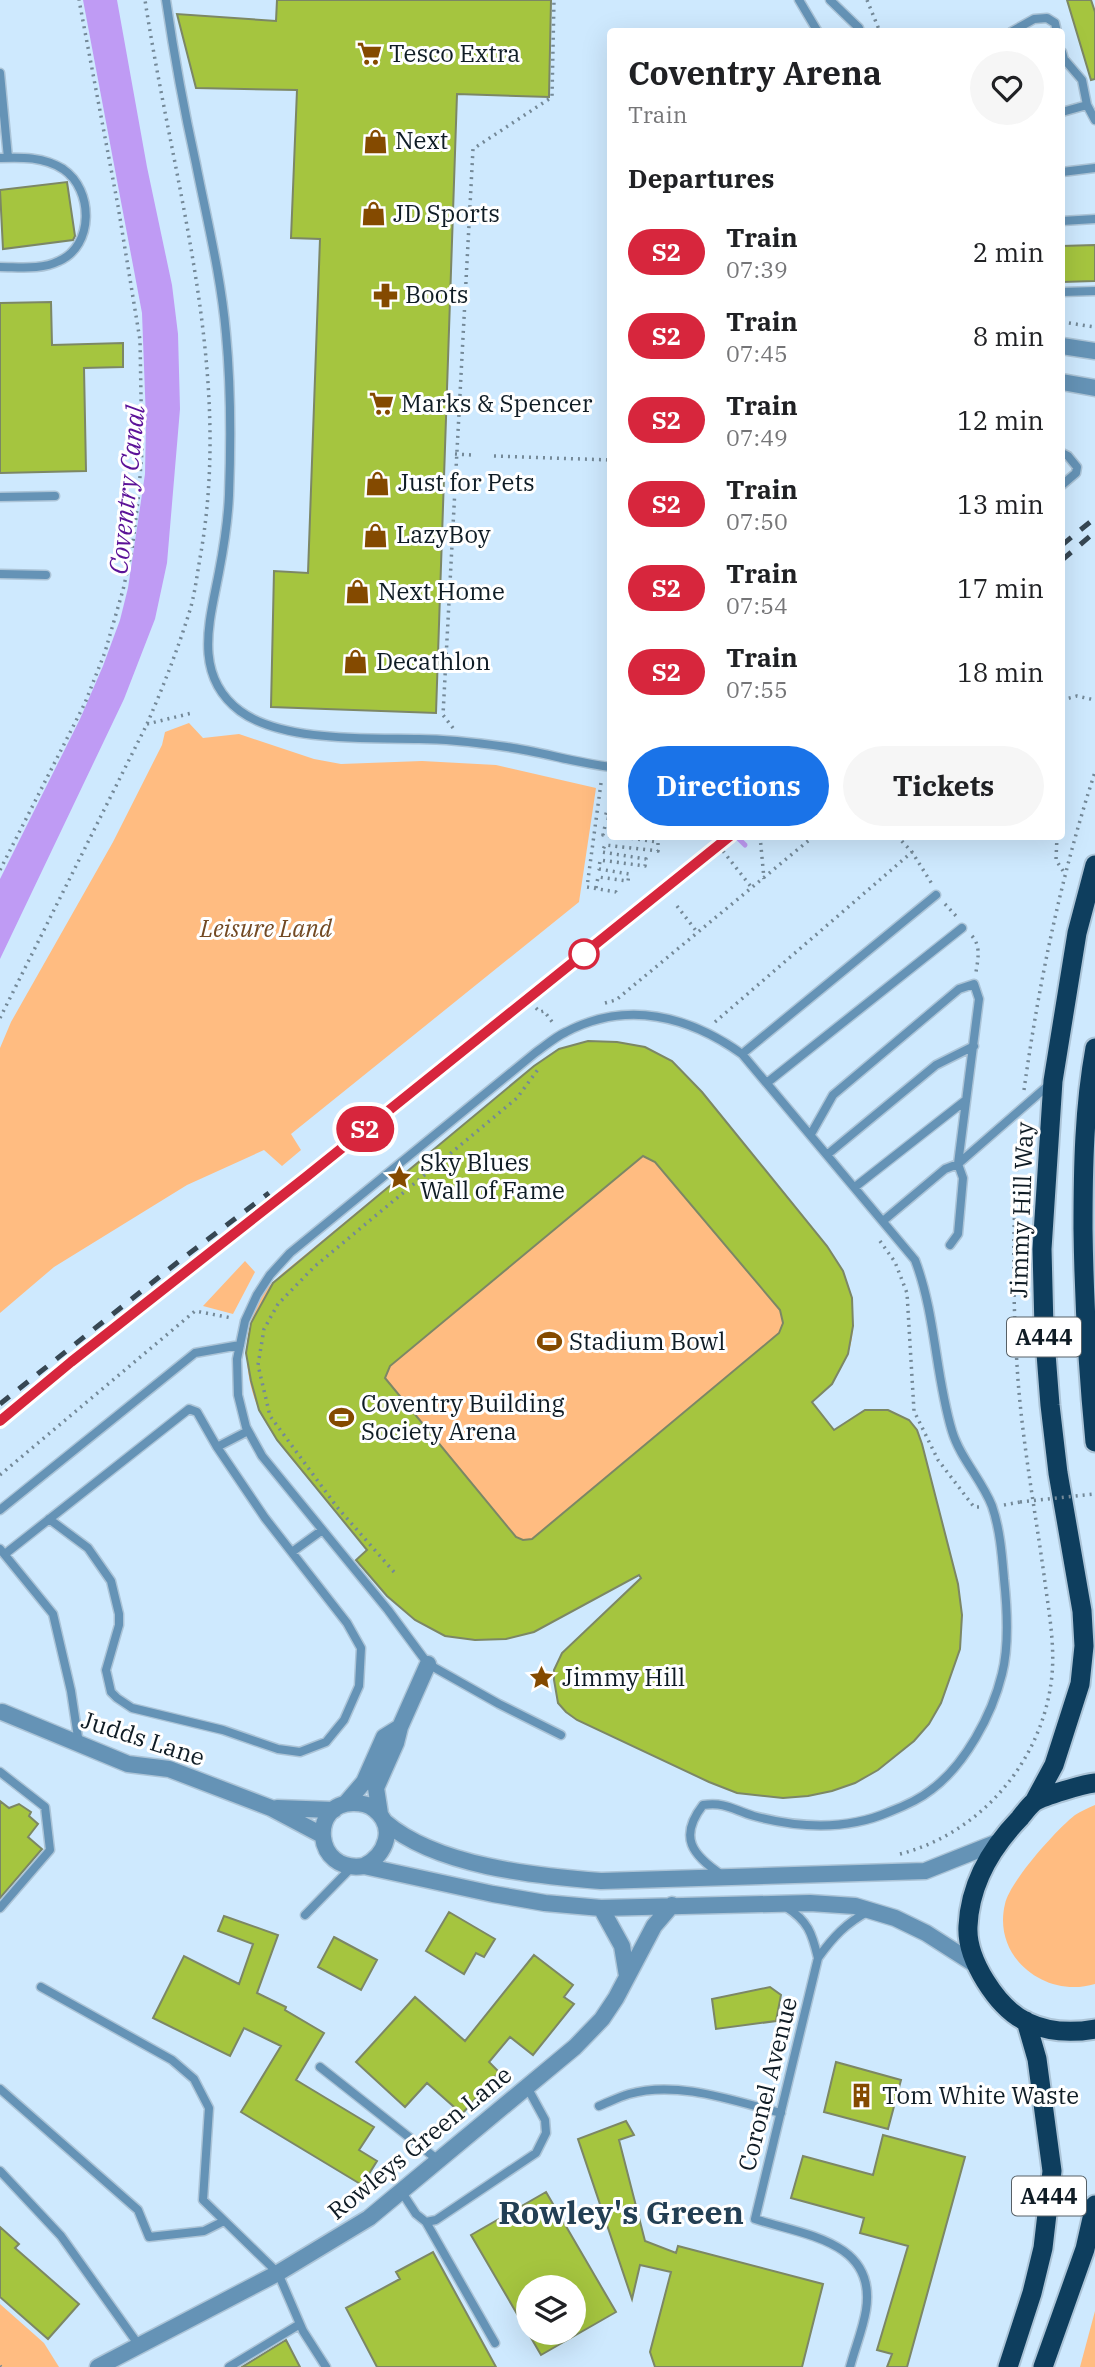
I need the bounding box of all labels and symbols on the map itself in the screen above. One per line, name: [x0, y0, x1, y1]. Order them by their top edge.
place label: Tesco Extra: [389, 37, 520, 69]
supermarket icon: Tesco Extra: [355, 40, 383, 68]
place label: Next: [395, 124, 448, 156]
shop icon: Next: [361, 127, 389, 155]
place label: JD Sports: [393, 197, 500, 229]
shop icon: JD Sports: [359, 200, 387, 228]
place label: Boots: [405, 278, 469, 310]
pharmacy icon: Boots: [371, 281, 399, 309]
place label: Marks & Spencer: [401, 387, 593, 419]
supermarket icon: Marks & Spencer: [367, 390, 395, 418]
water label: Coventry Canal: [100, 403, 152, 576]
place label: Just for Pets: [398, 466, 535, 498]
shop icon: Just for Pets: [364, 469, 392, 497]
place label: LazyBoy: [396, 518, 491, 550]
shop icon: LazyBoy: [362, 521, 390, 549]
place label: Next Home: [378, 575, 505, 607]
shop icon: Next Home: [344, 578, 372, 606]
place label: Decathlon: [376, 645, 491, 677]
shop icon: Decathlon: [342, 648, 370, 676]
park label: Leisure Land: [199, 912, 333, 944]
unlabelled marker: [569, 939, 599, 969]
line badge: S2: [334, 1106, 396, 1152]
street label: Jimmy Hill Way: [1002, 1121, 1040, 1299]
place label: Sky Blues Wall of Fame: [420, 1146, 565, 1206]
place icon: Sky Blues Wall of Fame: [386, 1163, 414, 1191]
road number: A444: [1007, 1318, 1081, 1356]
place label: Stadium Bowl: [569, 1325, 725, 1357]
sports icon: Stadium Bowl: [535, 1328, 563, 1356]
place label: Coventry Building Society Arena: [361, 1387, 565, 1447]
sports icon: Coventry Building Society Arena: [327, 1404, 355, 1432]
place label: Jimmy Hill: [562, 1661, 685, 1693]
place icon: Jimmy Hill: [528, 1664, 556, 1692]
street label: Judds Lane: [78, 1703, 209, 1773]
street label: Coronel Avenue: [730, 1993, 804, 2174]
street label: Rowleys Green Lane: [321, 2058, 518, 2226]
place label: Tom White Waste: [882, 2079, 1079, 2111]
building icon: Tom White Waste: [848, 2082, 876, 2110]
road number: A444: [1012, 2176, 1086, 2216]
district label: Rowley's Green: [498, 2191, 744, 2233]

